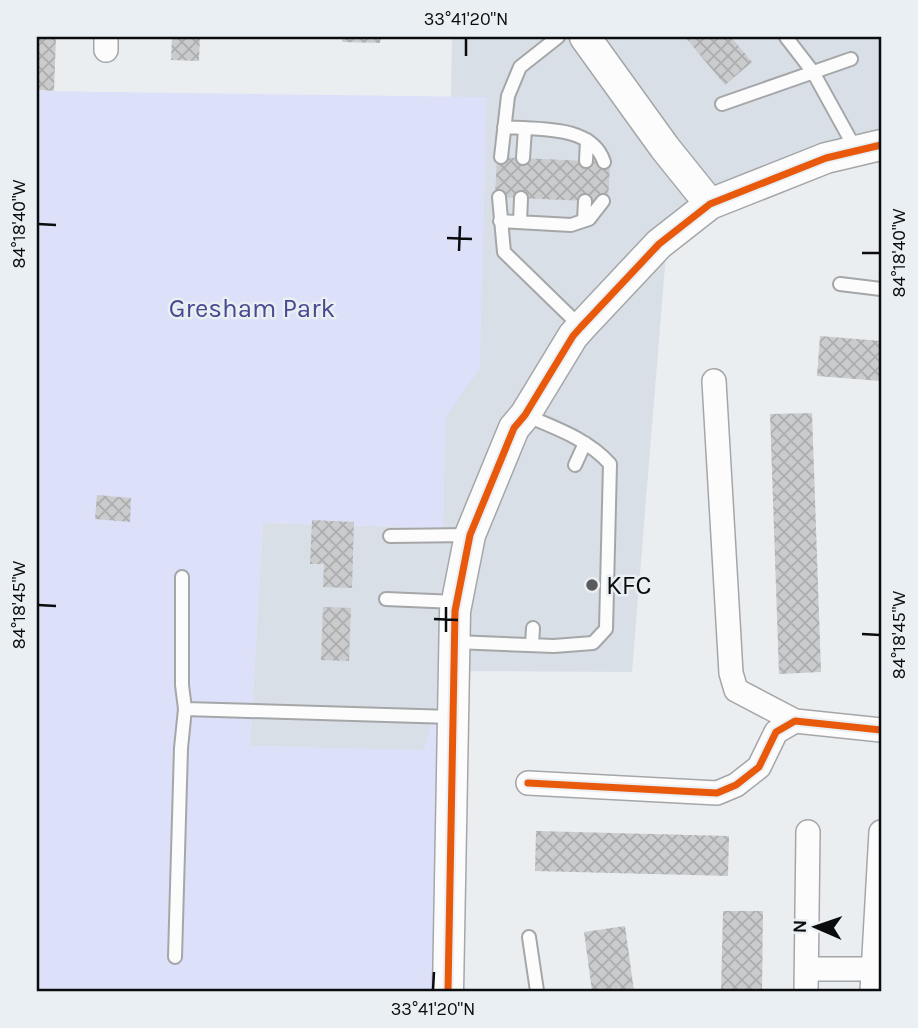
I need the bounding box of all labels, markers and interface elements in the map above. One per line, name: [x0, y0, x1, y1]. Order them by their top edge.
text: 33°41'20"N: [424, 8, 508, 30]
text: 84°18'40"W: [8, 179, 30, 269]
text: 84°18'40"W: [888, 208, 910, 298]
park label: Gresham Park: [169, 293, 335, 324]
text: 84°18'45"W: [8, 561, 30, 649]
place label: KFC: [606, 570, 651, 601]
marker: KFC: [584, 577, 600, 593]
text: 84°18'45"W: [888, 591, 910, 679]
north arrow: [782, 892, 852, 962]
text: N: [789, 919, 811, 934]
text: 33°41'20"N: [391, 998, 475, 1020]

